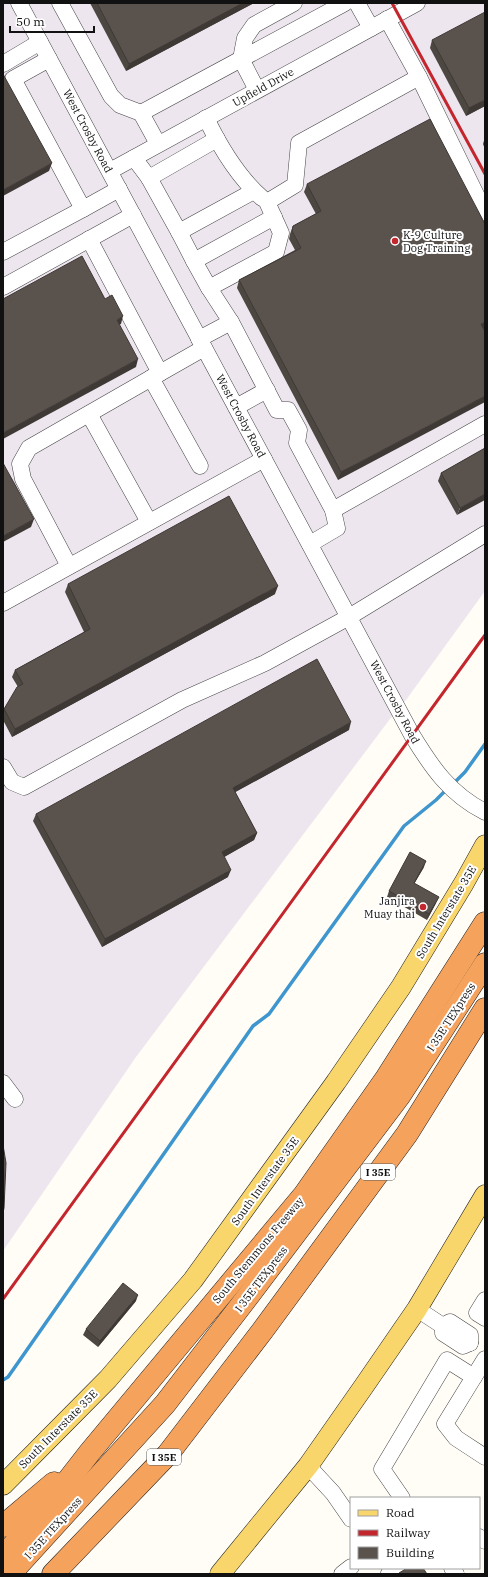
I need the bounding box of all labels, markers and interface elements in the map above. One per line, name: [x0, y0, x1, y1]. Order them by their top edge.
scale bar: [10, 8, 94, 34]
text: 50 m: [16, 14, 45, 29]
street label: Upfield Drive: [230, 64, 296, 110]
street label: West Crosby Road: [60, 87, 116, 175]
place label: K-9 Culture Dog Training: [403, 228, 470, 255]
marker: K-9 Culture Dog Training: [390, 236, 400, 246]
street label: West Crosby Road: [213, 372, 269, 460]
street label: West Crosby Road: [367, 658, 423, 746]
street label: South Interstate 35E: [413, 863, 479, 961]
place label: Janjira Muay thai: [364, 894, 416, 921]
marker: Janjira Muay thai: [418, 902, 428, 912]
street label: I 35E TEXpress: [424, 980, 478, 1054]
street label: South Interstate 35E: [228, 1134, 302, 1228]
road number: I 35E: [361, 1164, 395, 1180]
street label: South Stemmons Freeway: [209, 1194, 307, 1306]
street label: I 35E TEXpress: [232, 1243, 290, 1315]
street label: South Interstate 35E: [16, 1387, 100, 1471]
road number: I 35E: [147, 1449, 181, 1465]
street label: I 35E TEXpress: [21, 1494, 85, 1562]
legend: [350, 1497, 480, 1569]
text: Road: [386, 1505, 415, 1520]
text: Railway: [386, 1525, 431, 1540]
text: Building: [386, 1545, 434, 1560]

